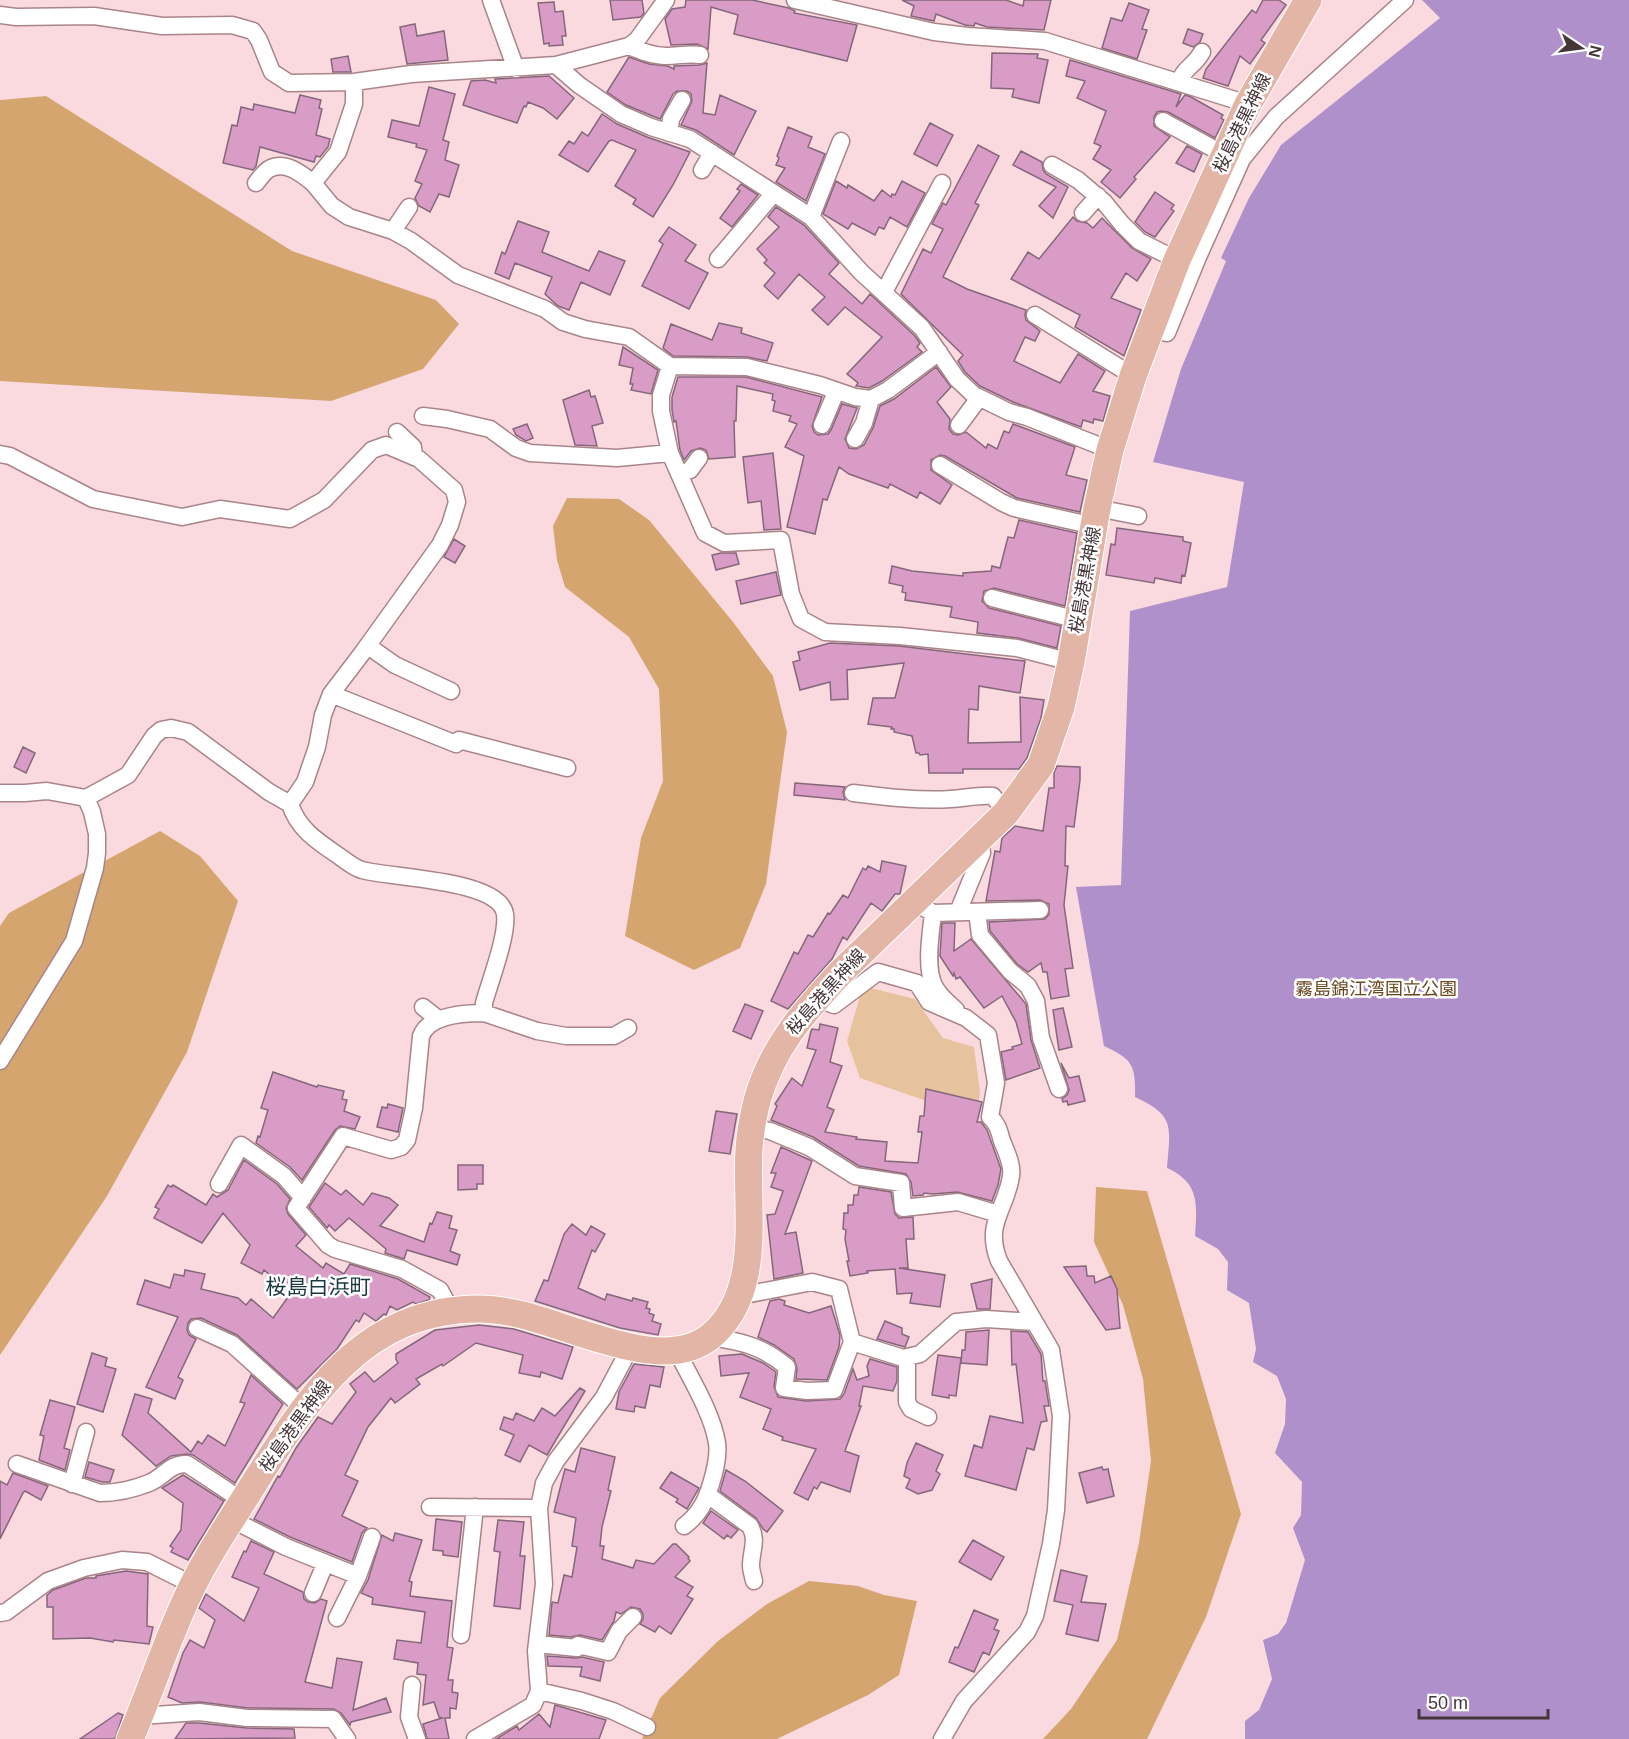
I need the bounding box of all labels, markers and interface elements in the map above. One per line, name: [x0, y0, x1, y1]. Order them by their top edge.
north arrow: [1551, 18, 1611, 78]
text: N: [1586, 44, 1605, 59]
street label: 桜島港黒神線: [1209, 70, 1275, 176]
street label: 桜島港黒神線: [1066, 525, 1104, 635]
street label: 桜島港黒神線: [782, 945, 870, 1039]
park label: 霧島錦江湾国立公園: [1295, 979, 1457, 999]
district label: 桜島白浜町: [266, 1275, 371, 1298]
street label: 桜島港黒神線: [255, 1376, 335, 1476]
scale bar: [1419, 1682, 1548, 1720]
text: 50 m: [1428, 1693, 1468, 1713]

